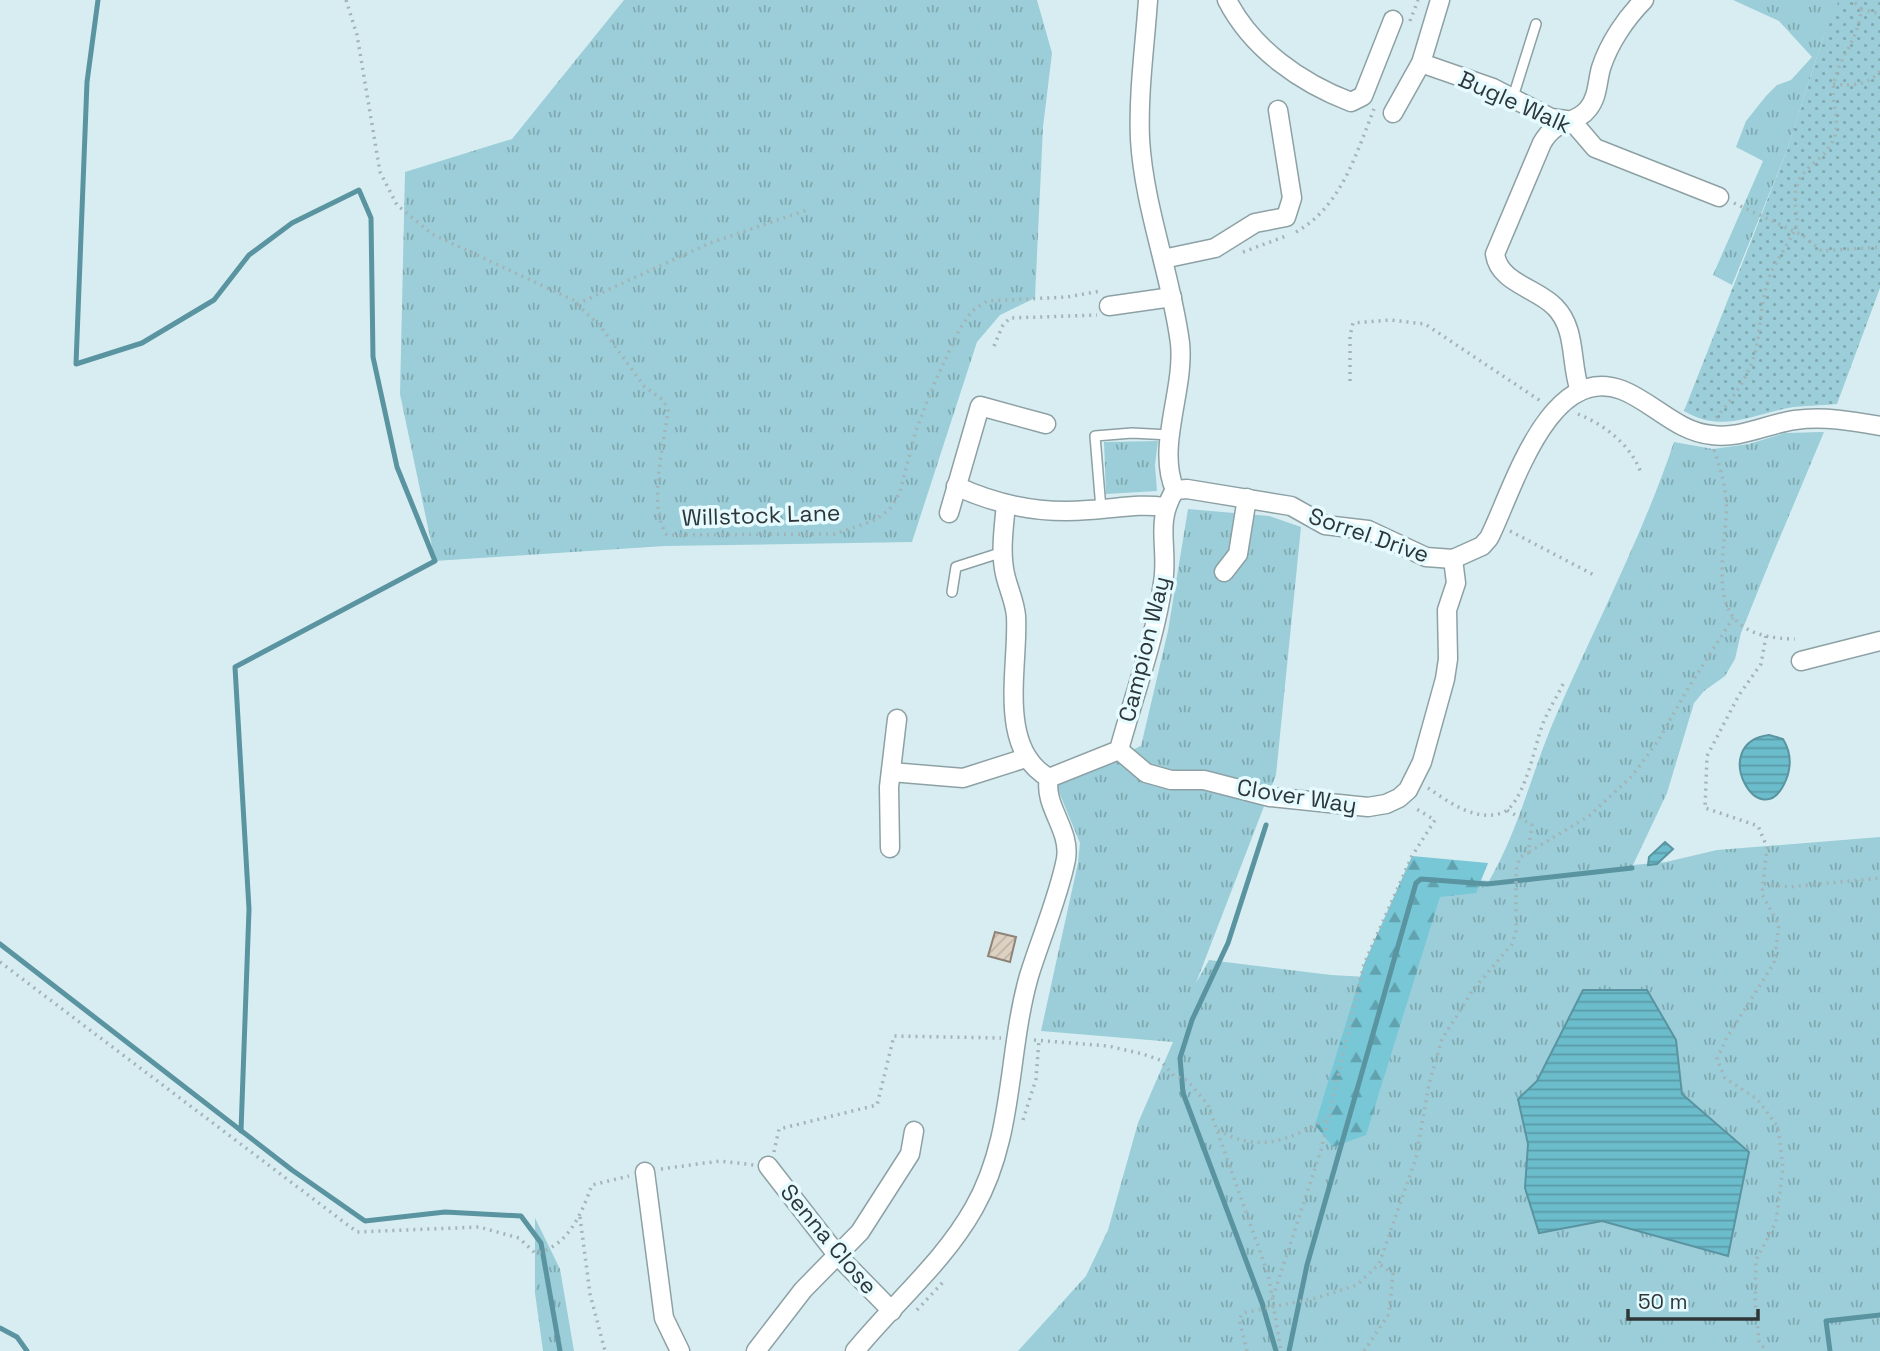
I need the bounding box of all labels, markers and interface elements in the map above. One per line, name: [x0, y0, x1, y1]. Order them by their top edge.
street label: Bugle Walk: [1454, 64, 1576, 140]
street label: Willstock Lane: [681, 497, 841, 533]
street label: Sorrel Drive: [1305, 500, 1433, 570]
street label: Campion Way: [1111, 573, 1177, 725]
street label: Clover Way: [1235, 772, 1359, 820]
street label: Senna Close: [774, 1177, 884, 1301]
scale bar: [1628, 1278, 1758, 1322]
text: 50 m: [1638, 1288, 1688, 1315]

